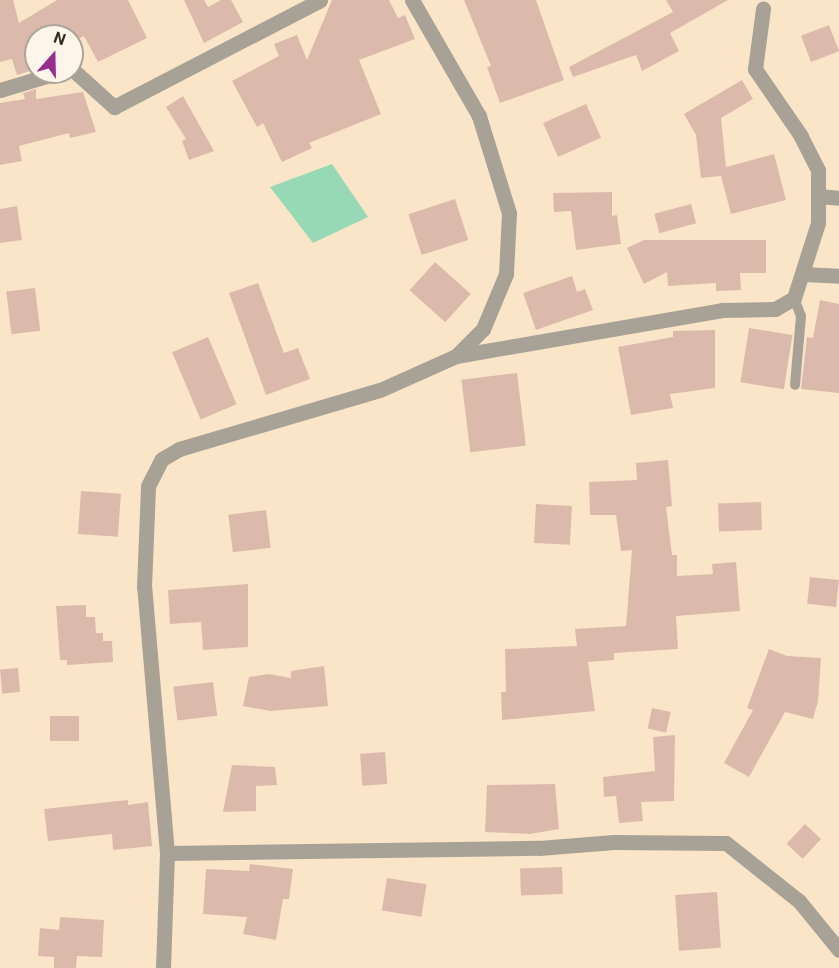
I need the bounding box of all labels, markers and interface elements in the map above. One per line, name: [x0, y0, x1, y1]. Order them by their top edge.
north arrow: [24, 24, 84, 84]
text: N: [51, 28, 68, 49]

